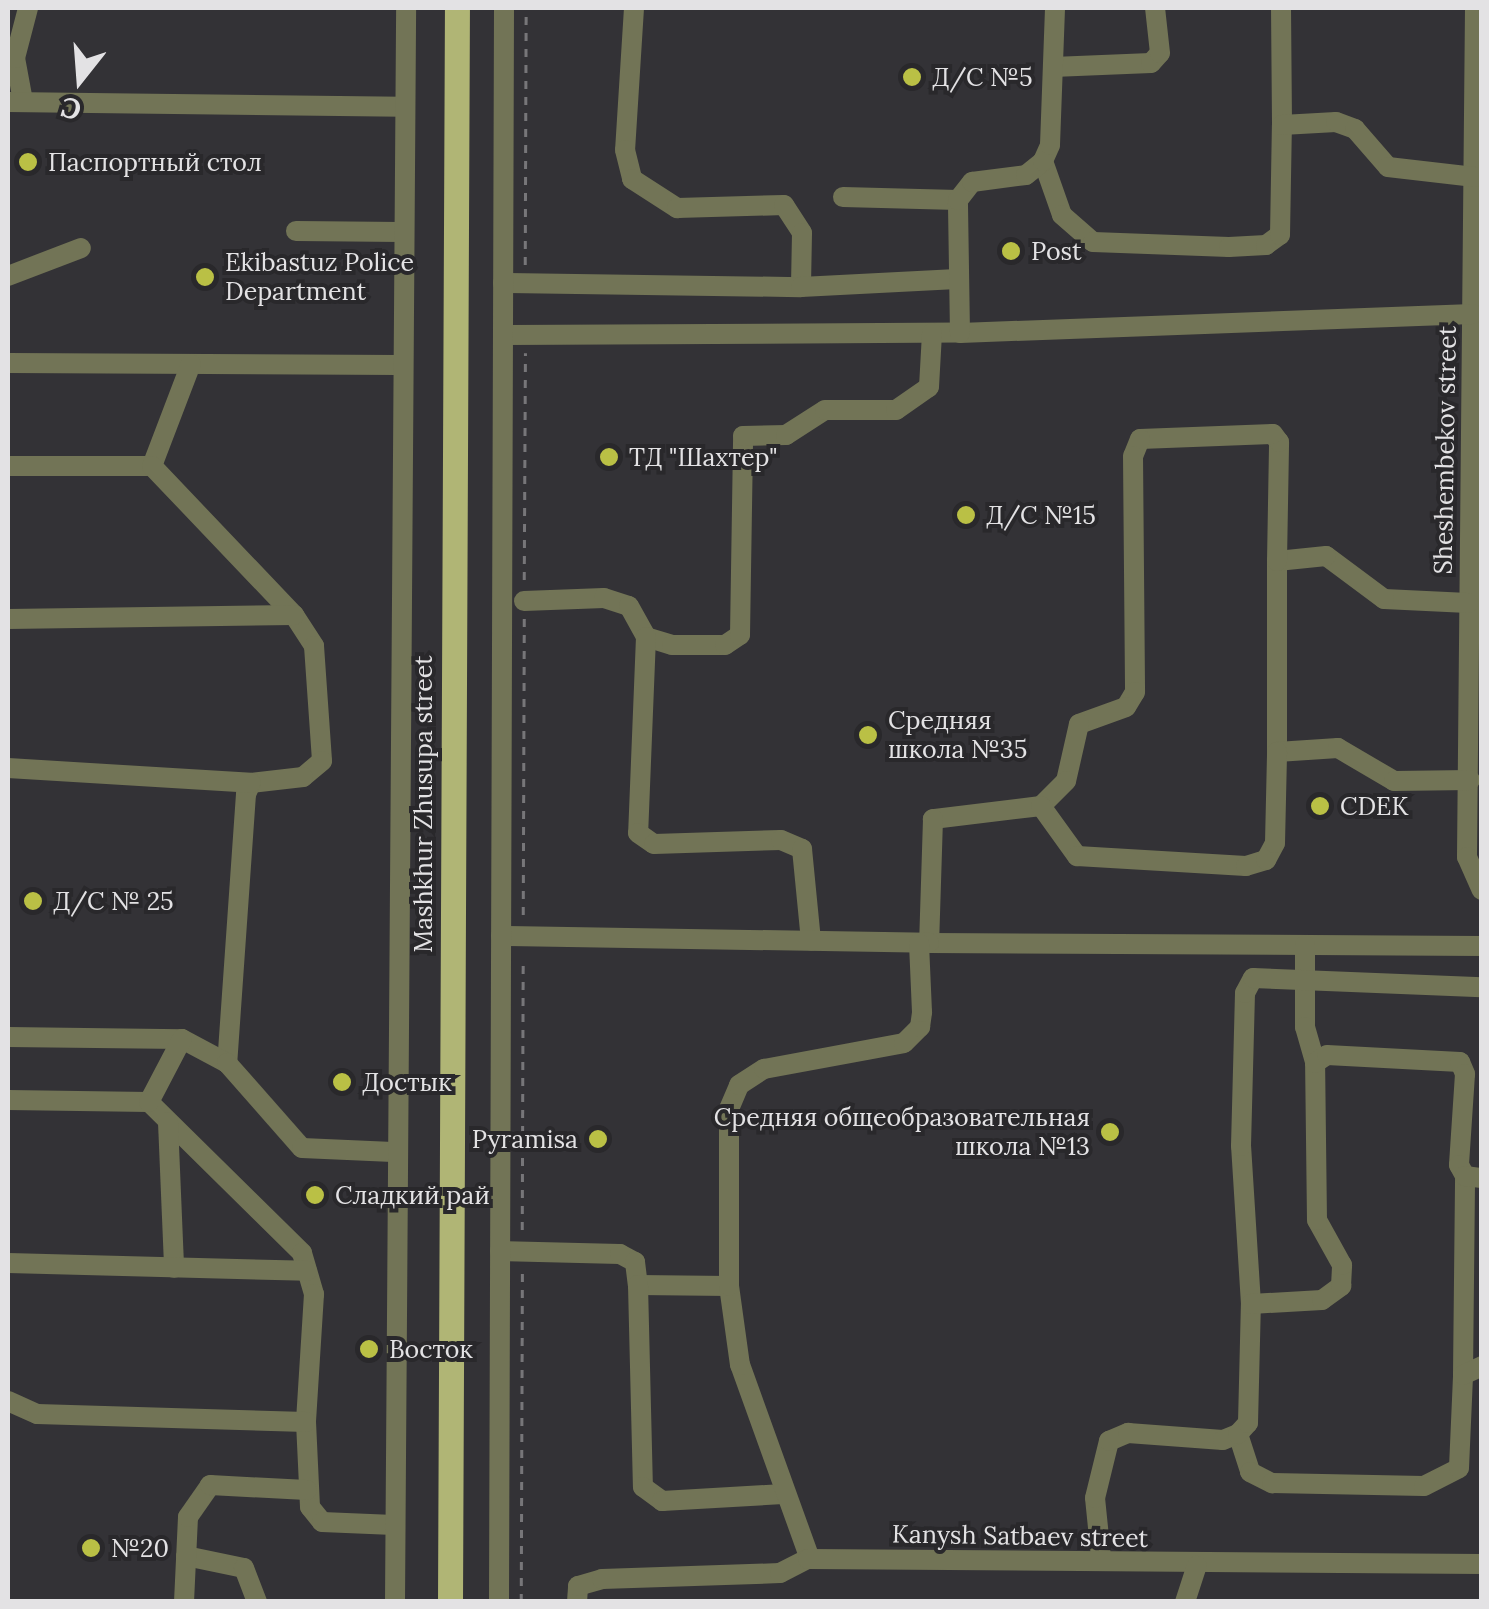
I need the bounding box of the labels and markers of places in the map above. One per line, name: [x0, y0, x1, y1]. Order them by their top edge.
place label: Д/С №5: [932, 62, 1033, 92]
marker: Д/С №5: [901, 66, 923, 88]
place label: Паспортный стол: [48, 147, 262, 177]
marker: Паспортный стол: [17, 151, 39, 173]
place label: Post: [1031, 236, 1082, 266]
marker: Post: [1000, 240, 1022, 262]
place label: Ekibastuz Police Department: [225, 248, 414, 307]
marker: Ekibastuz Police Department: [194, 266, 216, 288]
place label: ТД "Шахтер": [629, 442, 778, 472]
marker: ТД "Шахтер": [598, 446, 620, 468]
place label: Д/С №15: [986, 500, 1096, 530]
marker: Д/С №15: [955, 504, 977, 526]
place label: Средняя школа №35: [888, 706, 1027, 765]
marker: Средняя школа №35: [857, 724, 879, 746]
place label: CDEK: [1340, 791, 1408, 821]
marker: CDEK: [1309, 795, 1331, 817]
place label: Д/С № 25: [53, 886, 174, 916]
marker: Д/С № 25: [22, 890, 44, 912]
place label: Достык: [362, 1067, 452, 1097]
marker: Достык: [331, 1071, 353, 1093]
place label: Средняя общеобразовательная школа №13: [714, 1103, 1090, 1162]
marker: Средняя общеобразовательная школа №13: [1099, 1121, 1121, 1143]
place label: Pyramisa: [472, 1124, 578, 1154]
marker: Pyramisa: [587, 1128, 609, 1150]
place label: Сладкий рай: [335, 1180, 490, 1210]
marker: Сладкий рай: [304, 1184, 326, 1206]
place label: Восток: [389, 1334, 473, 1364]
marker: Восток: [358, 1338, 380, 1360]
place label: №20: [111, 1533, 169, 1563]
marker: №20: [80, 1537, 102, 1559]

